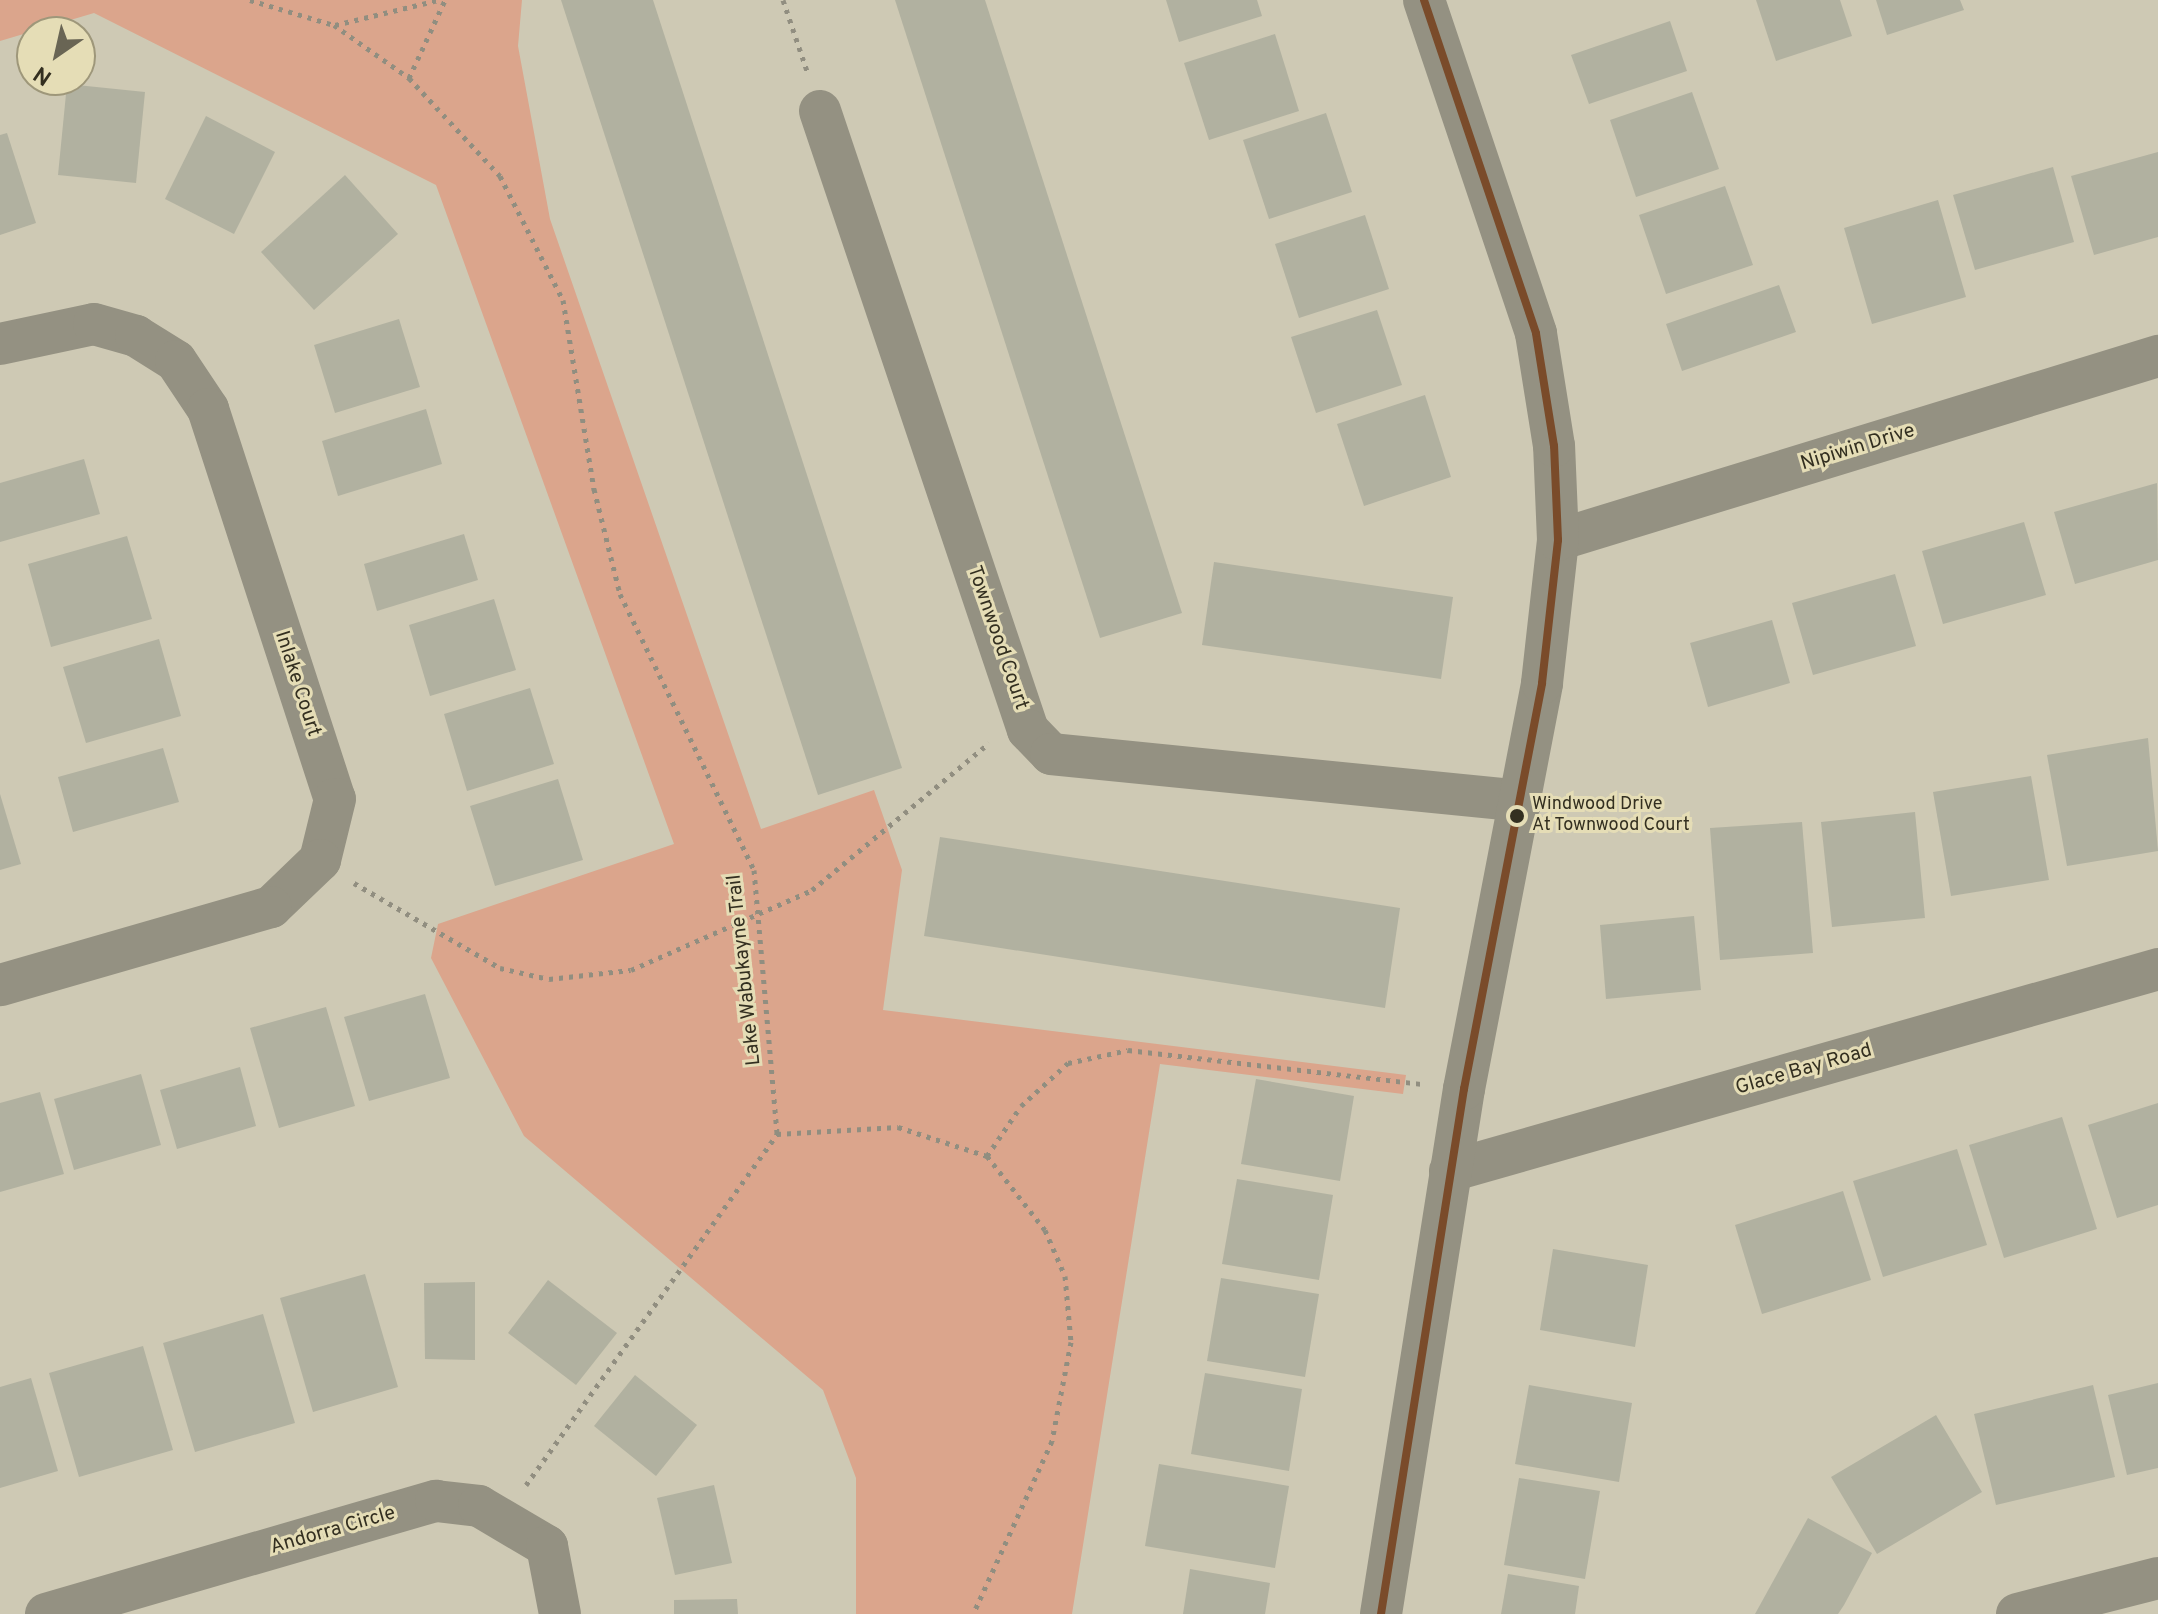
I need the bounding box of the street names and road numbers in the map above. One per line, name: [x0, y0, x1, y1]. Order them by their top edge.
street label: Nipiwin Drive: [1798, 419, 1918, 477]
street label: Townwood Court: [961, 563, 1033, 713]
street label: Inlake Court: [269, 628, 325, 740]
street label: Lake Wabukayne Trail: [723, 873, 767, 1067]
street label: Glace Bay Road: [1733, 1039, 1875, 1101]
street label: Andorra Circle: [268, 1502, 398, 1560]

